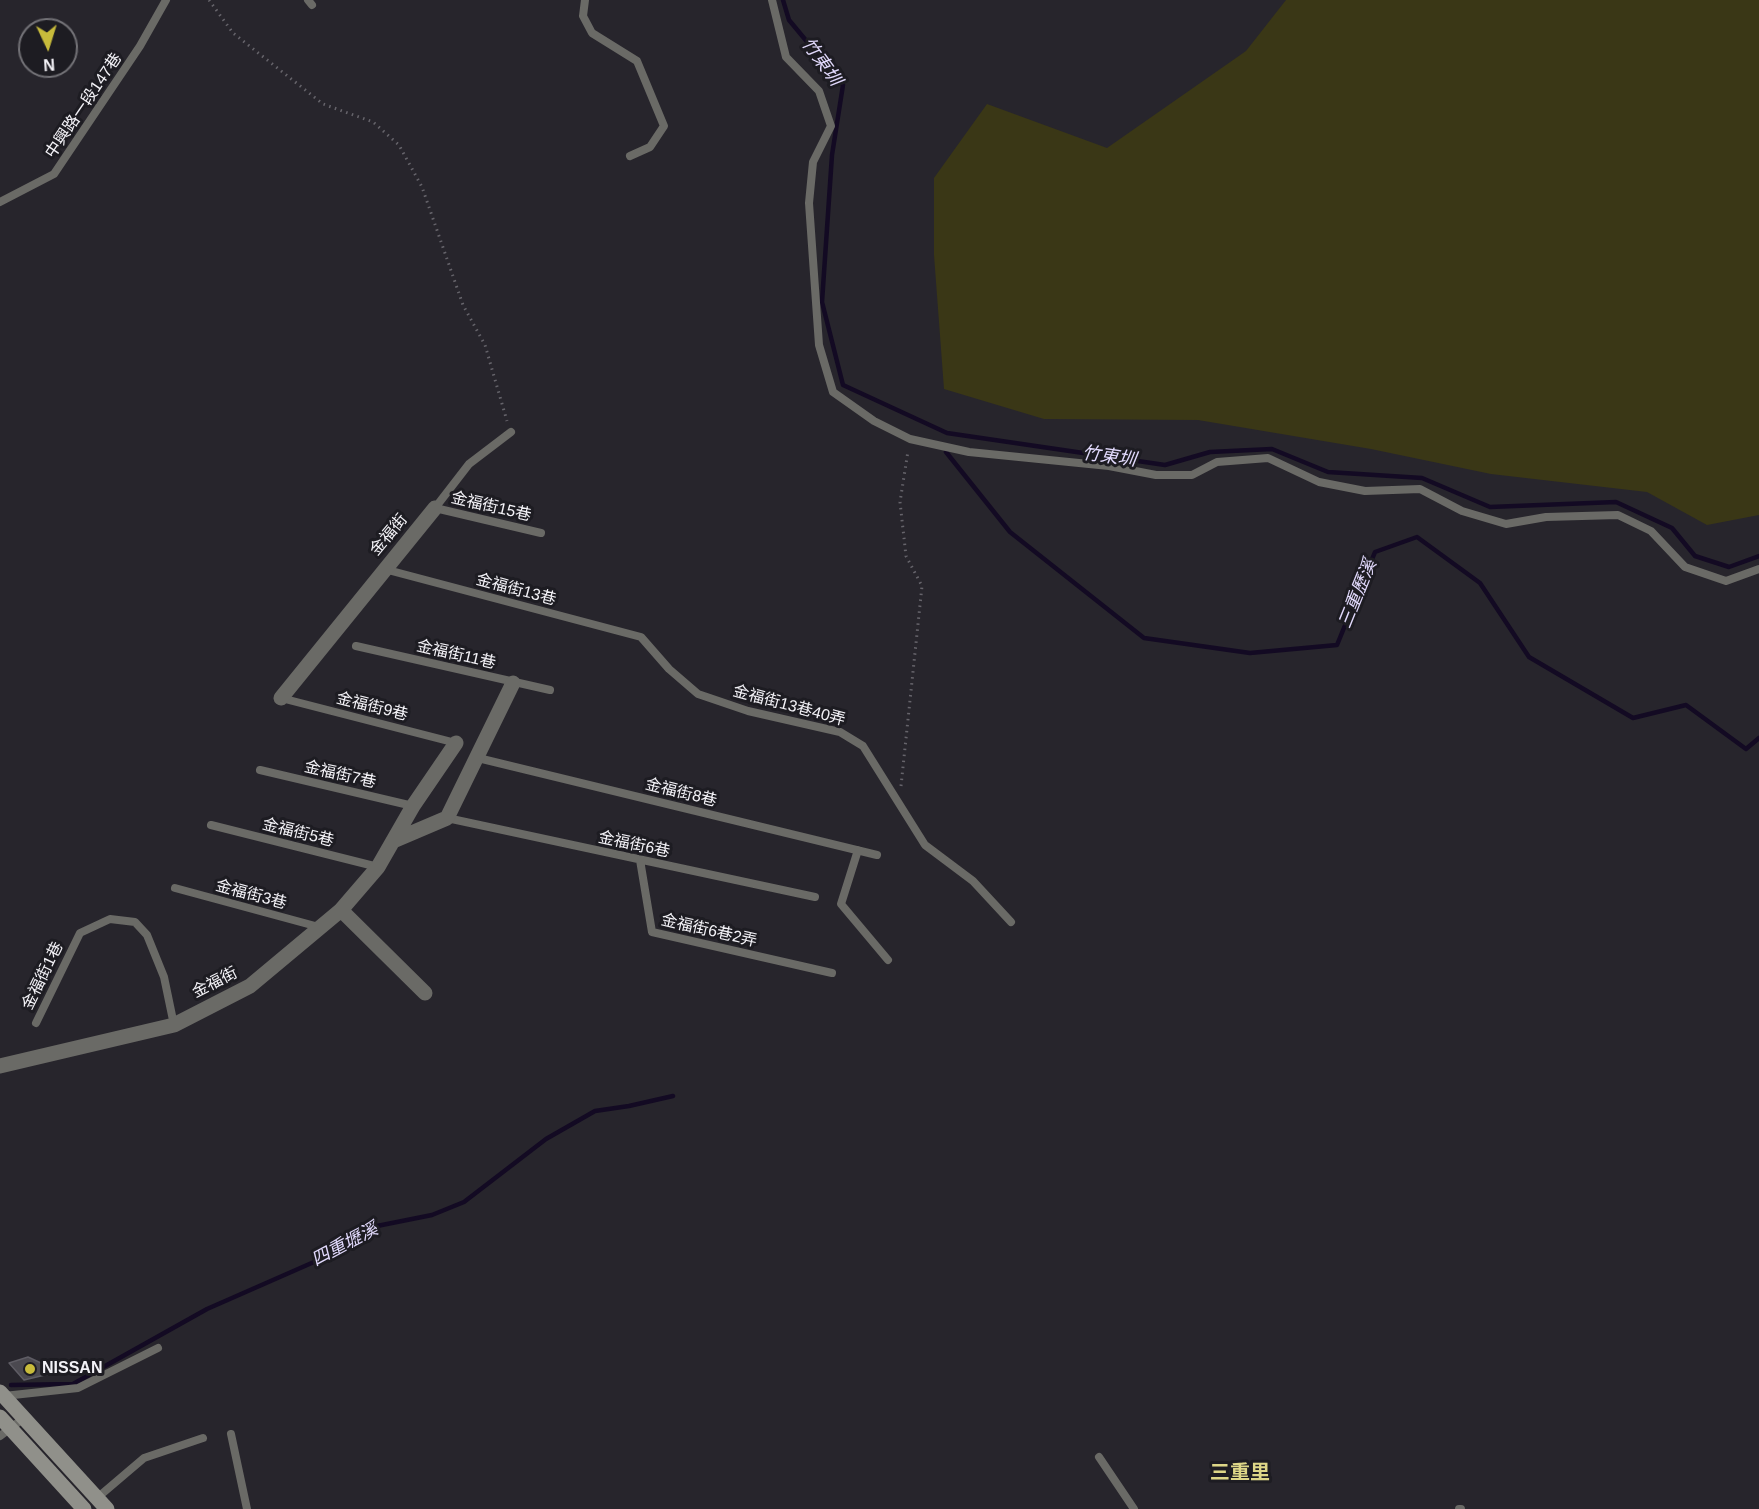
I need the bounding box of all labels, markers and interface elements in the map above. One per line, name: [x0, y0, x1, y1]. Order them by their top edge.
north arrow: [18, 18, 78, 78]
water label: 竹東圳: [796, 34, 846, 90]
street label: 中興路一段147巷: [42, 50, 126, 162]
text: N: [43, 56, 56, 73]
water label: 竹東圳: [1081, 443, 1137, 471]
street label: 金福街15巷: [449, 488, 533, 526]
street label: 金福街: [366, 510, 412, 560]
water label: 三重歷溪: [1335, 557, 1381, 631]
street label: 金福街13巷: [474, 570, 558, 610]
street label: 金福街11巷: [415, 637, 497, 673]
street label: 金福街13巷40弄: [731, 682, 847, 730]
street label: 金福街9巷: [334, 689, 410, 725]
street label: 金福街7巷: [302, 757, 378, 793]
street label: 金福街8巷: [643, 775, 719, 811]
street label: 金福街5巷: [260, 815, 336, 851]
street label: 金福街6巷: [596, 828, 672, 862]
street label: 金福街3巷: [213, 876, 289, 914]
street label: 金福街6巷2弄: [659, 911, 759, 951]
street label: 金福街1巷: [18, 939, 68, 1013]
street label: 金福街: [189, 964, 241, 1002]
water label: 四重壢溪: [308, 1219, 382, 1271]
place label: NISSAN: [42, 1359, 102, 1379]
marker: NISSAN: [23, 1362, 37, 1376]
district label: 三重里: [1210, 1461, 1270, 1485]

